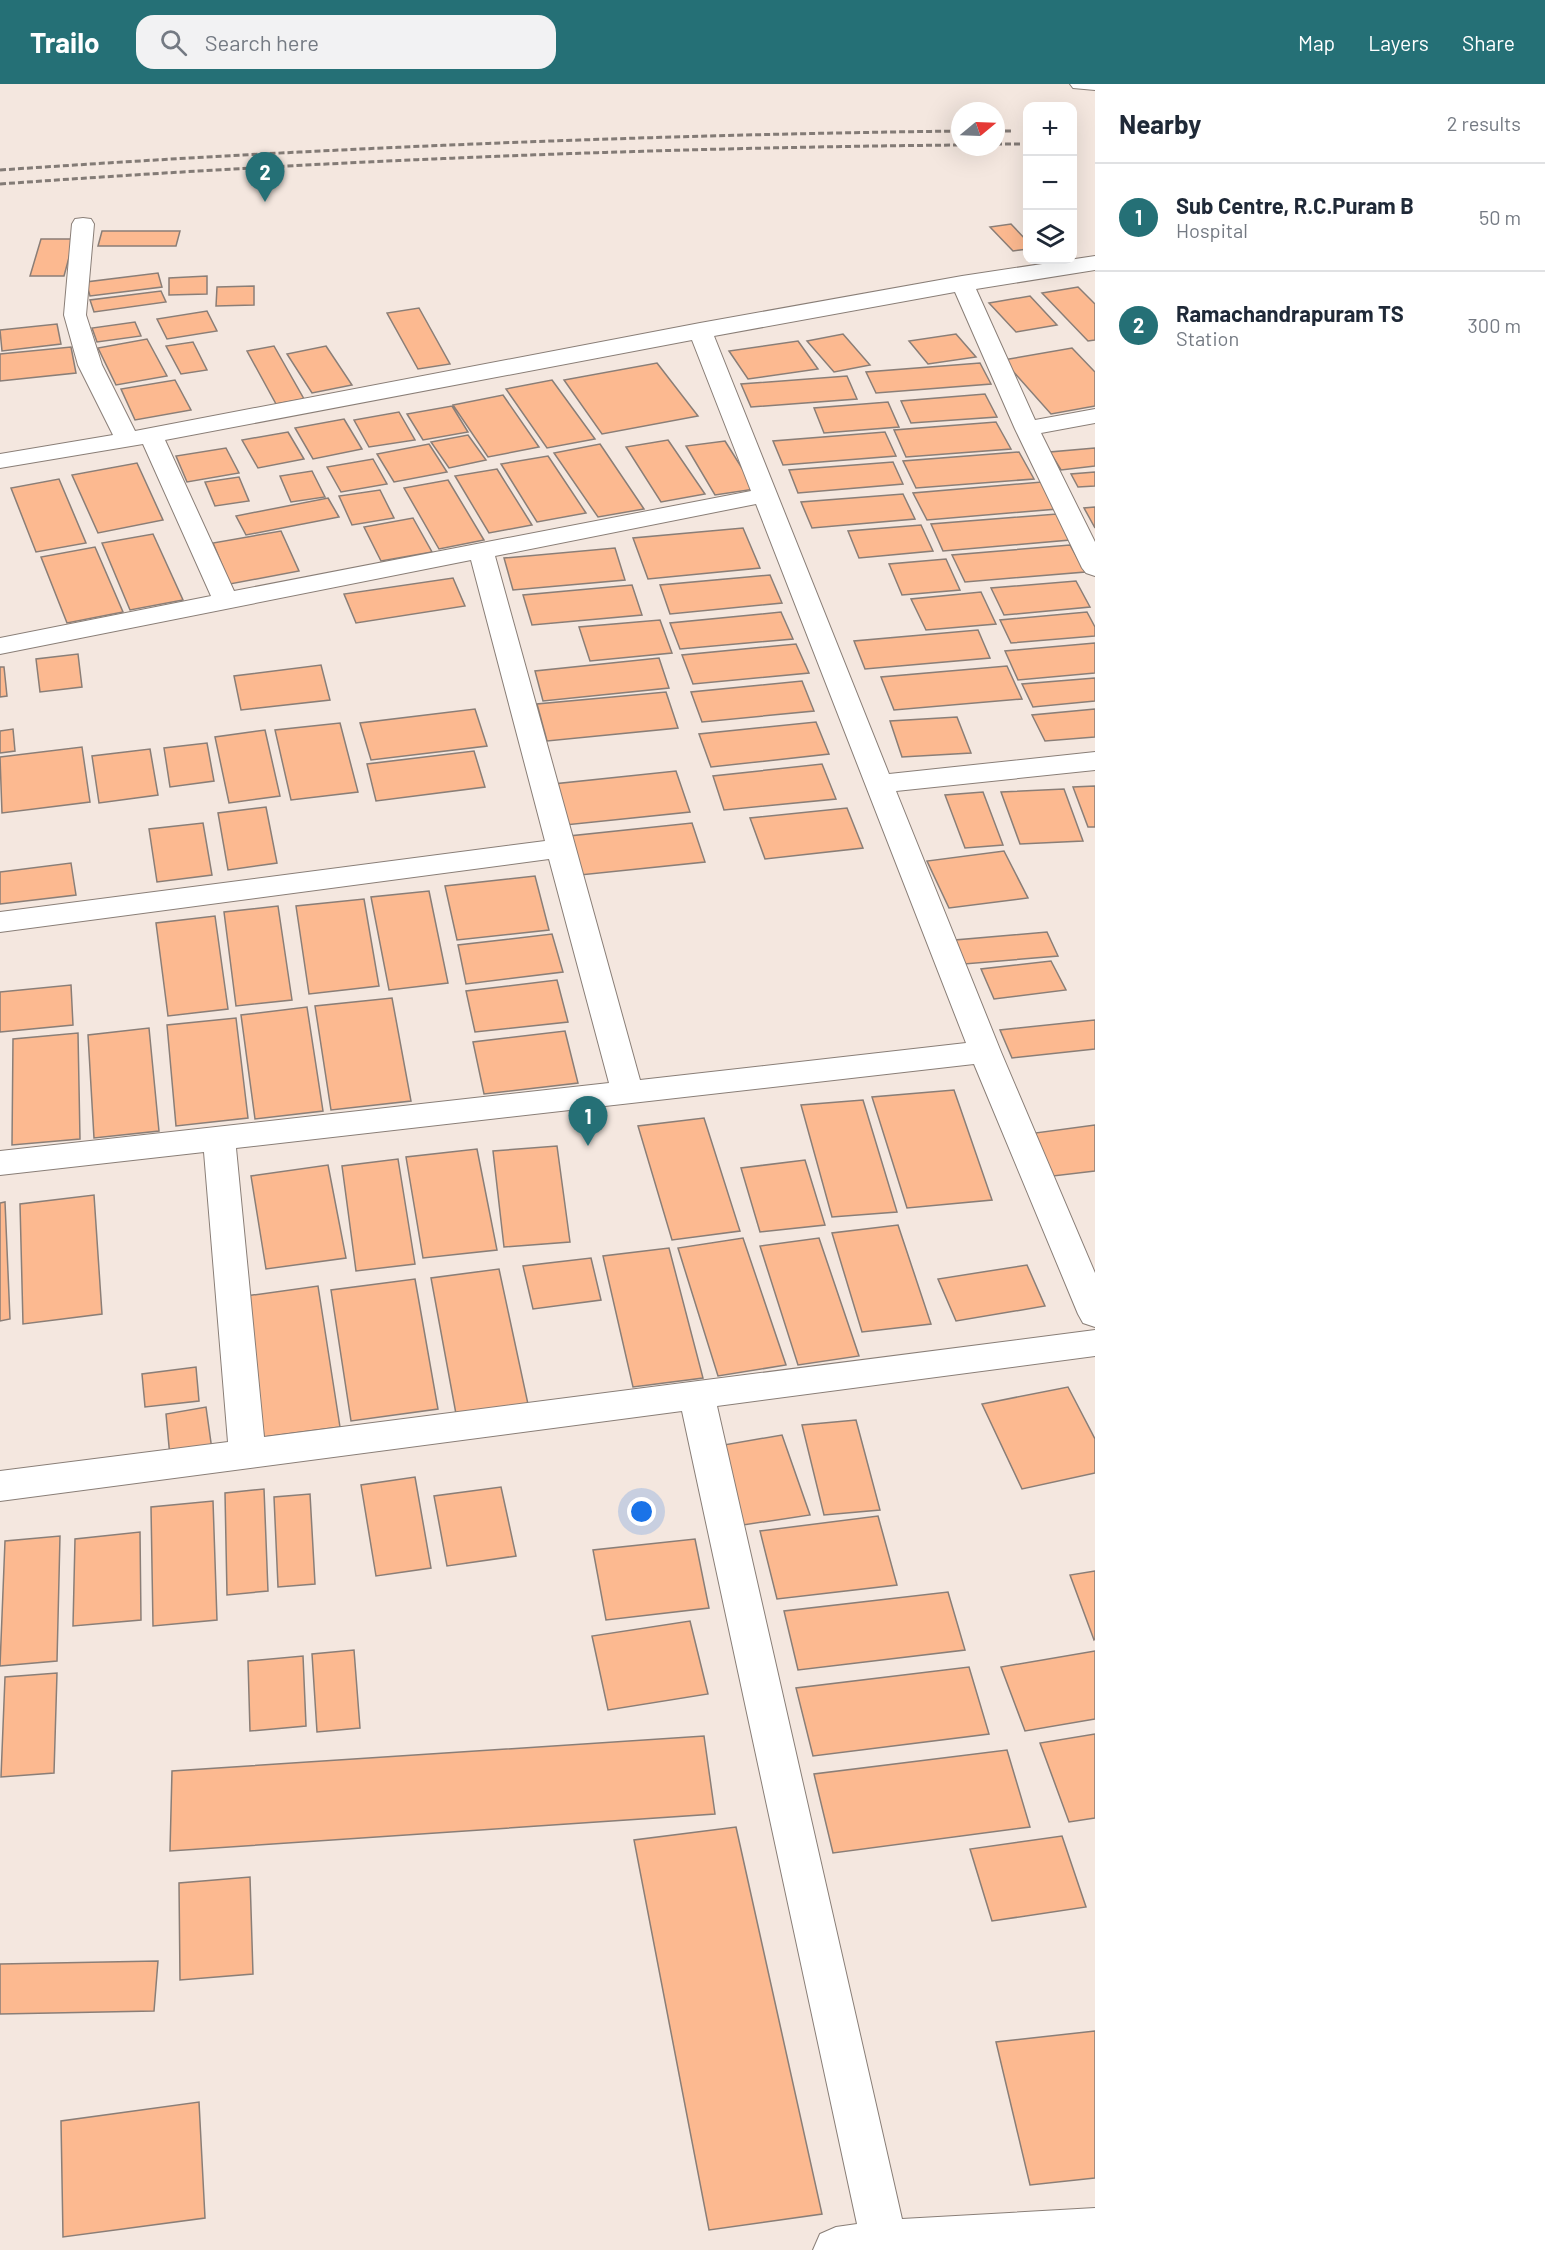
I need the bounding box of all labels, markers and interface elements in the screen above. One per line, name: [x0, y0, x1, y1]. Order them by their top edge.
search box: [136, 15, 556, 69]
text: Trailo: [30, 25, 100, 59]
icon: search: [157, 26, 190, 59]
text: Search here: [205, 29, 319, 55]
text: Map: [1298, 30, 1335, 55]
text: Layers: [1368, 30, 1429, 55]
text: Share: [1462, 30, 1515, 55]
north arrow: [951, 102, 1005, 156]
map controls: [1023, 102, 1077, 264]
button: +: [1023, 102, 1077, 156]
text: Nearby: [1119, 108, 1201, 139]
text: 2 results: [1447, 111, 1521, 135]
pin: 2: [246, 152, 284, 202]
button: −: [1023, 156, 1077, 210]
text: Sub Centre, R.C.Puram B: [1176, 192, 1414, 218]
text: 1: [1135, 205, 1142, 229]
text: 50 m: [1479, 205, 1521, 229]
button: layers: [1023, 210, 1077, 264]
text: Hospital: [1176, 218, 1248, 242]
text: Ramachandrapuram TS: [1176, 300, 1404, 326]
text: 2: [1133, 313, 1144, 337]
text: 300 m: [1468, 313, 1521, 337]
text: Station: [1176, 326, 1239, 350]
pin: 1: [568, 1096, 608, 1146]
your location: [627, 1497, 656, 1526]

